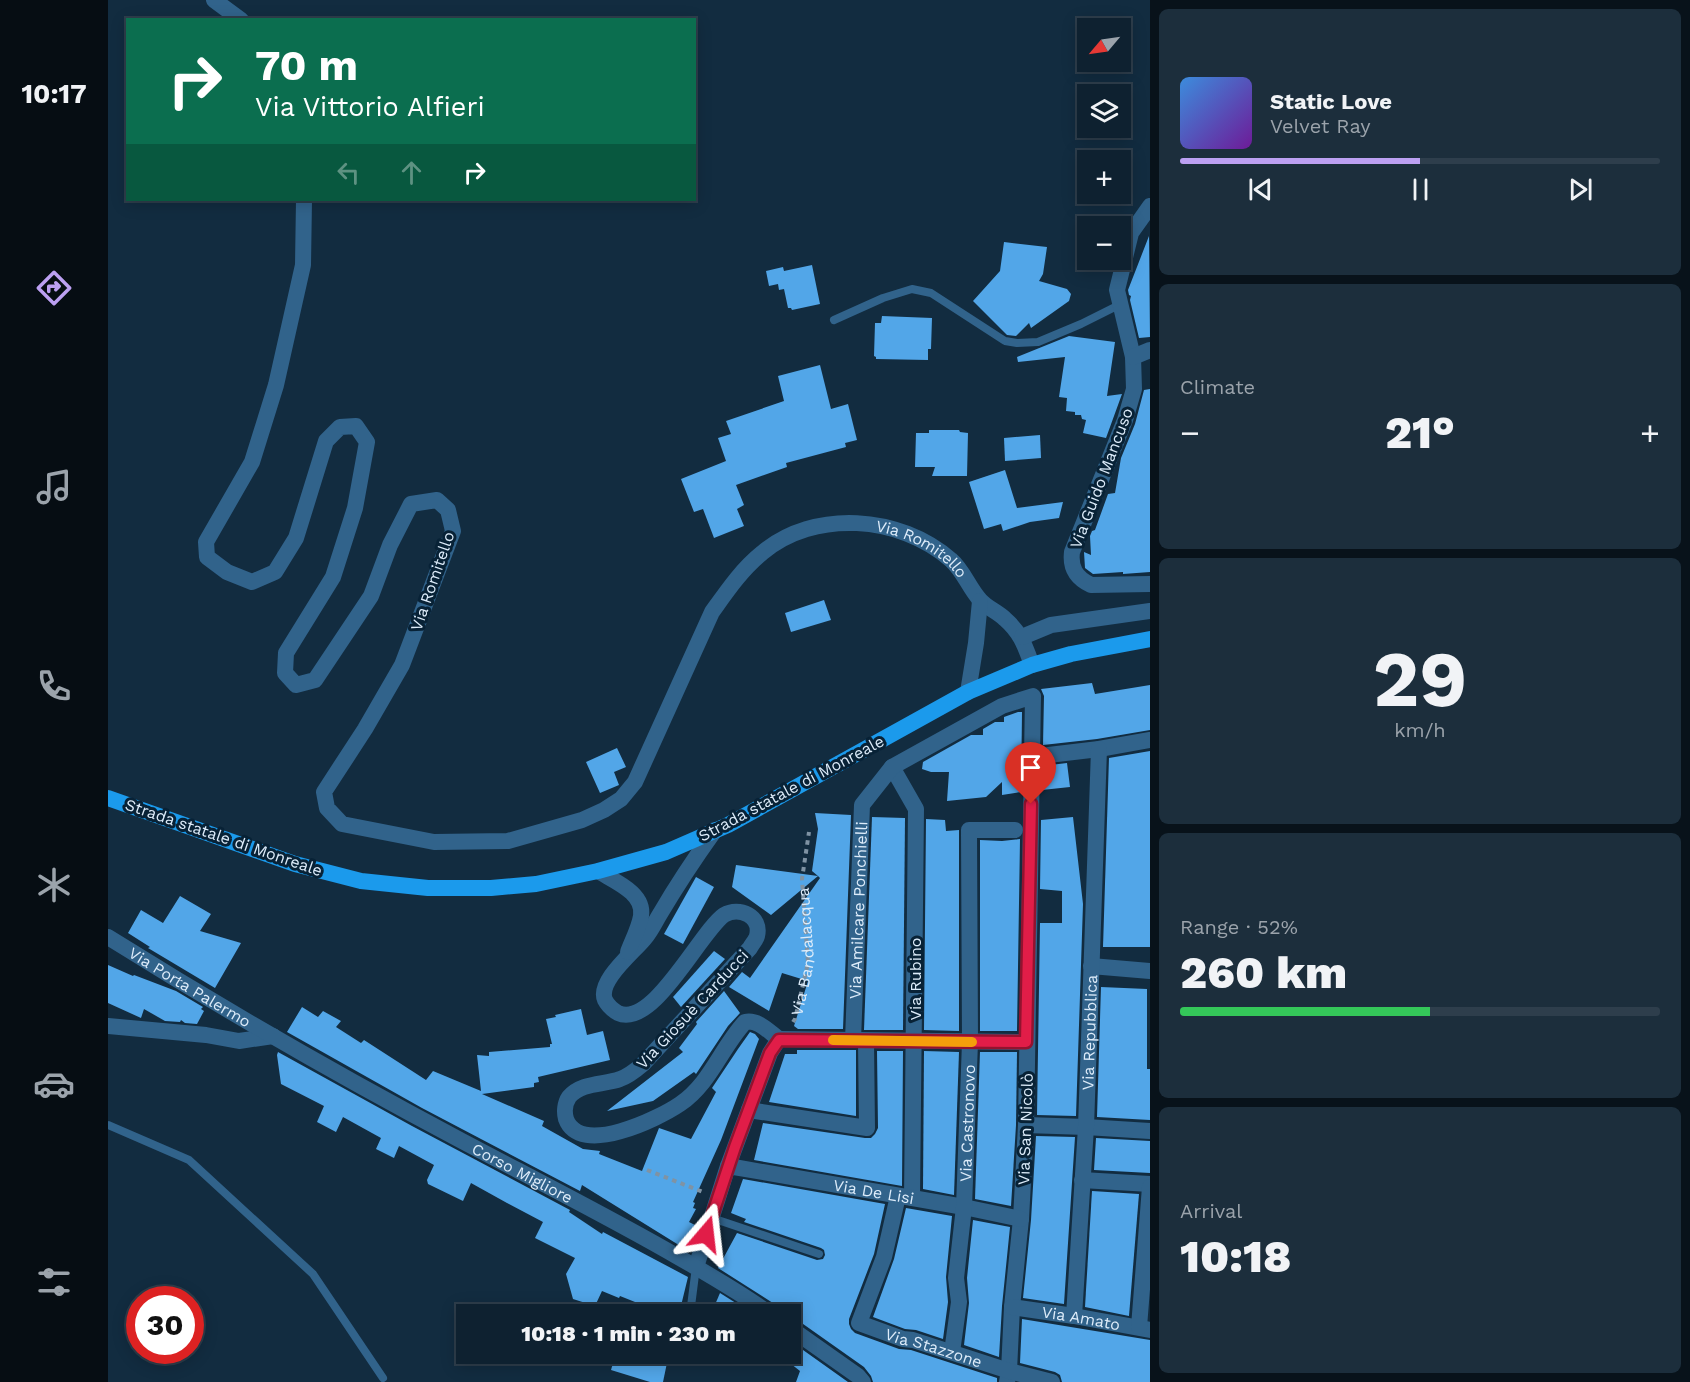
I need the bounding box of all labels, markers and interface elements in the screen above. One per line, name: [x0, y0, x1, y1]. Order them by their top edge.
north arrow: [1077, 18, 1131, 72]
map controls: [1077, 18, 1131, 270]
text: 70 m: [255, 41, 358, 90]
icon: right: [156, 42, 234, 120]
text: 10:17: [21, 78, 87, 110]
button: layers: [1077, 84, 1131, 138]
text: Static Love: [1270, 89, 1392, 114]
text: Via Vittorio Alfieri: [255, 91, 485, 123]
text: Velvet Ray: [1270, 114, 1371, 138]
button: +: [1077, 150, 1131, 204]
icon: left: [332, 156, 365, 189]
icon: ahead: [395, 156, 428, 189]
icon: right: [458, 156, 491, 189]
icon: previous: [1244, 173, 1277, 206]
icon: pause: [1404, 173, 1437, 206]
icon: next: [1564, 173, 1597, 206]
button: −: [1077, 216, 1131, 270]
icon: directions: [33, 267, 75, 309]
text: Climate: [1180, 375, 1255, 399]
street label: Via Guido Mancuso: [1066, 405, 1137, 551]
text: 21°: [1385, 406, 1455, 459]
text: −: [1180, 413, 1200, 452]
text: +: [1640, 413, 1660, 452]
icon: music: [33, 466, 75, 508]
street label: Via Romitello: [874, 516, 971, 581]
street label: Via Romitello: [407, 529, 458, 633]
text: 29: [1373, 633, 1467, 725]
icon: phone: [33, 665, 75, 707]
text: km/h: [1394, 718, 1446, 742]
street label: Strada statale di Monreale: [695, 731, 887, 845]
pin: [1005, 742, 1056, 804]
icon: arrive: [1014, 751, 1047, 784]
street label: Strada statale di Monreale: [123, 795, 325, 880]
street label: Via Amilcare Ponchielli: [846, 821, 871, 999]
icon: climate: [33, 864, 75, 906]
street label: Via Bandalacqua: [787, 887, 819, 1018]
text: Range · 52%: [1180, 915, 1298, 939]
street label: Via Rubino: [906, 938, 925, 1020]
street label: Via Porta Palermo: [125, 943, 254, 1031]
street label: Via Giosuè Carducci: [632, 946, 752, 1073]
text: 260 km: [1180, 946, 1347, 999]
street label: Via Repubblica: [1078, 974, 1101, 1091]
icon: car: [33, 1063, 75, 1105]
street label: Via Castronovo: [956, 1064, 979, 1182]
street label: Via San Nicolò: [1014, 1073, 1037, 1185]
street label: Corso Migliore: [469, 1139, 576, 1207]
street label: Via De Lisi: [832, 1175, 916, 1208]
text: Arrival: [1180, 1199, 1242, 1223]
position arrow: [674, 1202, 738, 1266]
text: 10:18: [1180, 1230, 1292, 1283]
icon: filters: [33, 1261, 75, 1303]
speed limit sign: 30: [126, 1286, 204, 1364]
street label: Via Amato: [1041, 1302, 1122, 1334]
text: 10:18 · 1 min · 230 m: [521, 1321, 736, 1346]
street label: Via Stazzone: [882, 1324, 985, 1372]

